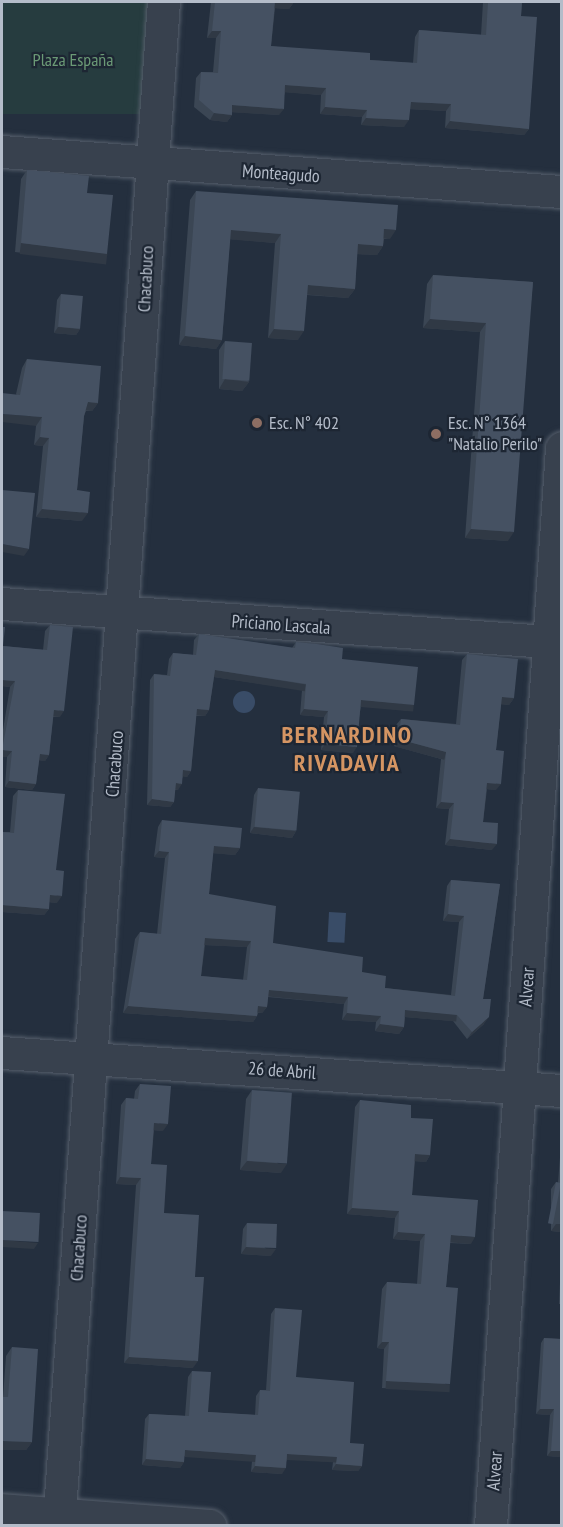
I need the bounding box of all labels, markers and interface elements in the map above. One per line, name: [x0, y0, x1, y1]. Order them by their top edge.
park label: Plaza España: [33, 49, 113, 71]
street label: Monteagudo: [241, 161, 321, 187]
street label: Chacabuco: [133, 245, 159, 313]
place label: Esc. N° 402: [269, 412, 340, 434]
place label: Esc. N° 1364 "Natalio Perilo": [448, 413, 542, 456]
marker: Esc. N° 402: [250, 416, 264, 430]
marker: Esc. N° 1364 "Natalio Perilo": [429, 427, 443, 441]
street label: Priciano Lascala: [231, 611, 331, 639]
district label: BERNARDINO RIVADAVIA: [282, 721, 412, 777]
street label: Chacabuco: [102, 730, 128, 798]
street label: Alvear: [515, 967, 539, 1007]
street label: 26 de Abril: [247, 1058, 317, 1084]
street label: Chacabuco: [66, 1214, 92, 1282]
street label: Alvear: [483, 1451, 507, 1491]

